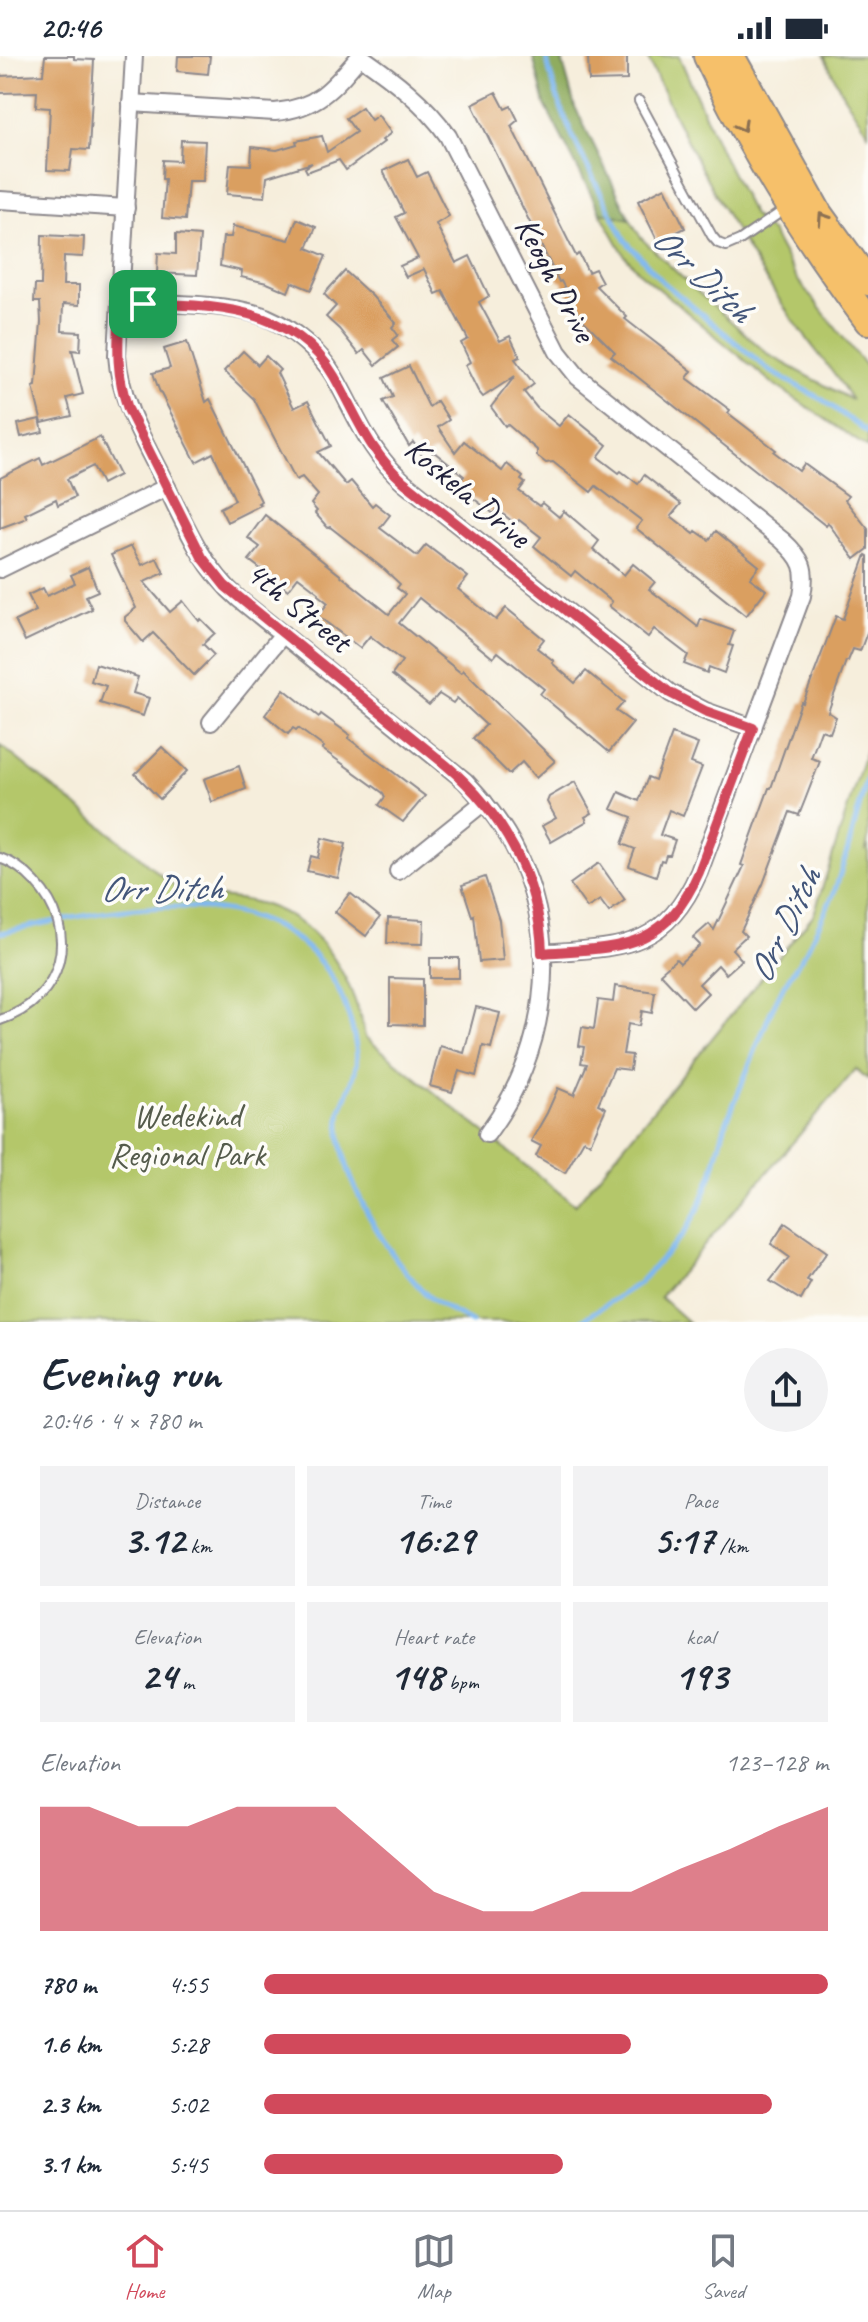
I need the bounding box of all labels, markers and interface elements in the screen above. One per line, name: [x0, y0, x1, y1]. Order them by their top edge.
text: 20:46: [40, 9, 101, 47]
one-way arrow: [732, 117, 748, 131]
street label: Keogh Drive: [505, 209, 608, 351]
one-way arrow: [817, 213, 832, 227]
water label: Orr Ditch: [643, 216, 765, 334]
pin: [109, 270, 177, 338]
icon: arrive: [121, 282, 165, 326]
street label: Koskela Drive: [396, 427, 541, 558]
street label: 4th Street: [237, 550, 363, 664]
water label: Orr Ditch: [737, 858, 832, 990]
water label: Orr Ditch: [100, 864, 225, 912]
park label: Wedekind Regional Park: [109, 1094, 268, 1176]
text: Evening run: [40, 1346, 220, 1401]
button: share: [744, 1348, 828, 1432]
text: 20:46 · 4 × 780 m: [40, 1404, 201, 1437]
text: Distance: [135, 1487, 200, 1515]
text: Time: [417, 1487, 451, 1515]
text: Pace: [684, 1487, 718, 1515]
text: 3.12: [123, 1515, 185, 1565]
text: 16:29: [394, 1515, 474, 1565]
text: 5:17: [653, 1515, 714, 1565]
text: km: [185, 1532, 212, 1560]
text: /km: [714, 1532, 748, 1560]
text: Elevation: [133, 1623, 201, 1651]
text: Heart rate: [394, 1623, 474, 1651]
text: kcal: [686, 1623, 715, 1651]
text: 24: [141, 1651, 177, 1701]
text: 148: [389, 1651, 443, 1701]
text: 193: [674, 1651, 727, 1701]
text: m: [177, 1668, 194, 1696]
text: bpm: [443, 1668, 479, 1696]
text: Elevation: [40, 1746, 120, 1779]
text: 123–128 m: [725, 1746, 828, 1779]
text: 780 m: [40, 1968, 96, 2001]
text: 4:55: [168, 1968, 208, 2001]
text: 1.6 km: [40, 2028, 101, 2061]
text: 5:28: [168, 2028, 208, 2061]
text: 2.3 km: [40, 2088, 100, 2121]
text: 5:02: [168, 2088, 208, 2121]
text: 3.1 km: [40, 2148, 100, 2181]
text: 5:45: [168, 2148, 208, 2181]
tab: Home: [123, 2229, 167, 2305]
tab: Map: [412, 2229, 456, 2305]
tab: Saved: [701, 2229, 745, 2305]

